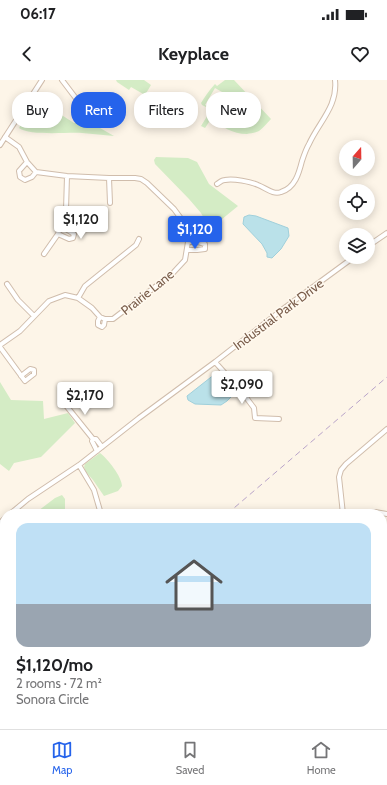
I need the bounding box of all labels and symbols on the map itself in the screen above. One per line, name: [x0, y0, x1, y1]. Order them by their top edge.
north arrow: [339, 140, 375, 176]
pin: $1,120: [48, 206, 114, 240]
pin: $1,120: [162, 216, 228, 250]
street label: Prairie Lane: [117, 266, 177, 318]
street label: Industrial Park Drive: [230, 275, 327, 353]
pin: $2,090: [209, 371, 275, 405]
pin: $2,170: [52, 382, 118, 416]

